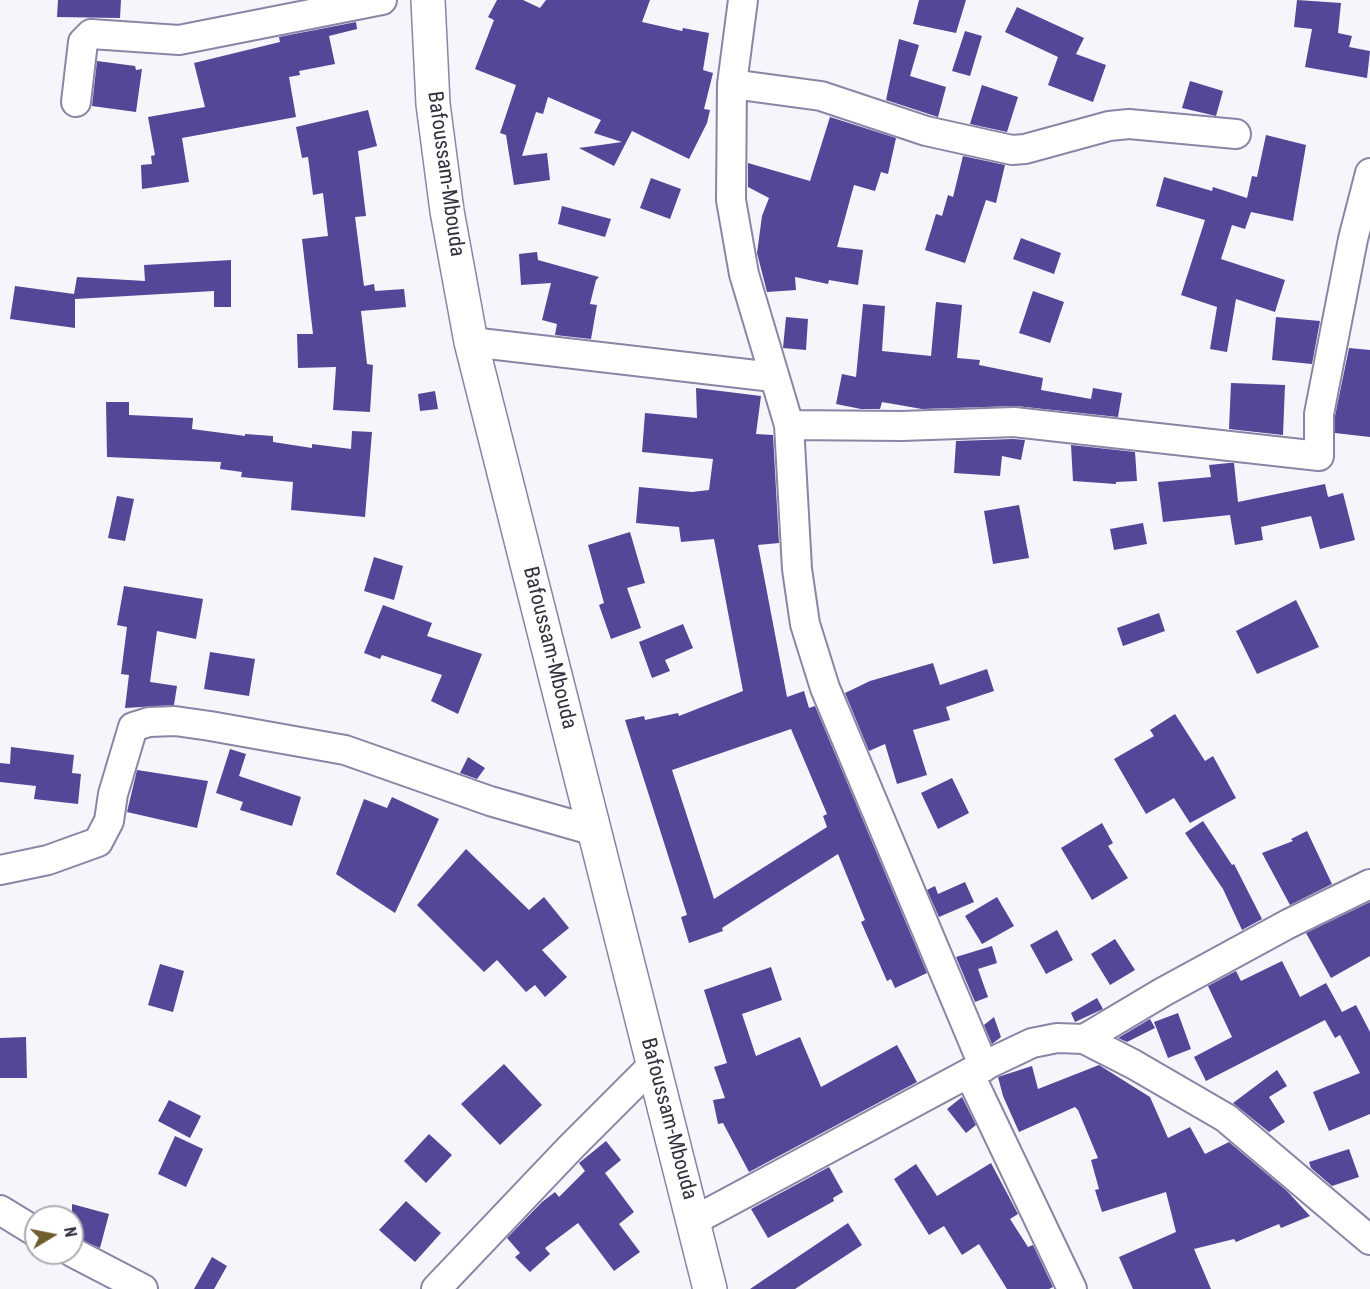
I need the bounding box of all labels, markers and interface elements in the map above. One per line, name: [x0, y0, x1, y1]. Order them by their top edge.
street label: Bafoussam-Mbouda: [421, 90, 469, 258]
street label: Bafoussam-Mbouda: [517, 564, 581, 732]
street label: Bafoussam-Mbouda: [634, 1035, 702, 1203]
north arrow: [24, 1205, 84, 1265]
text: N: [60, 1226, 80, 1239]

